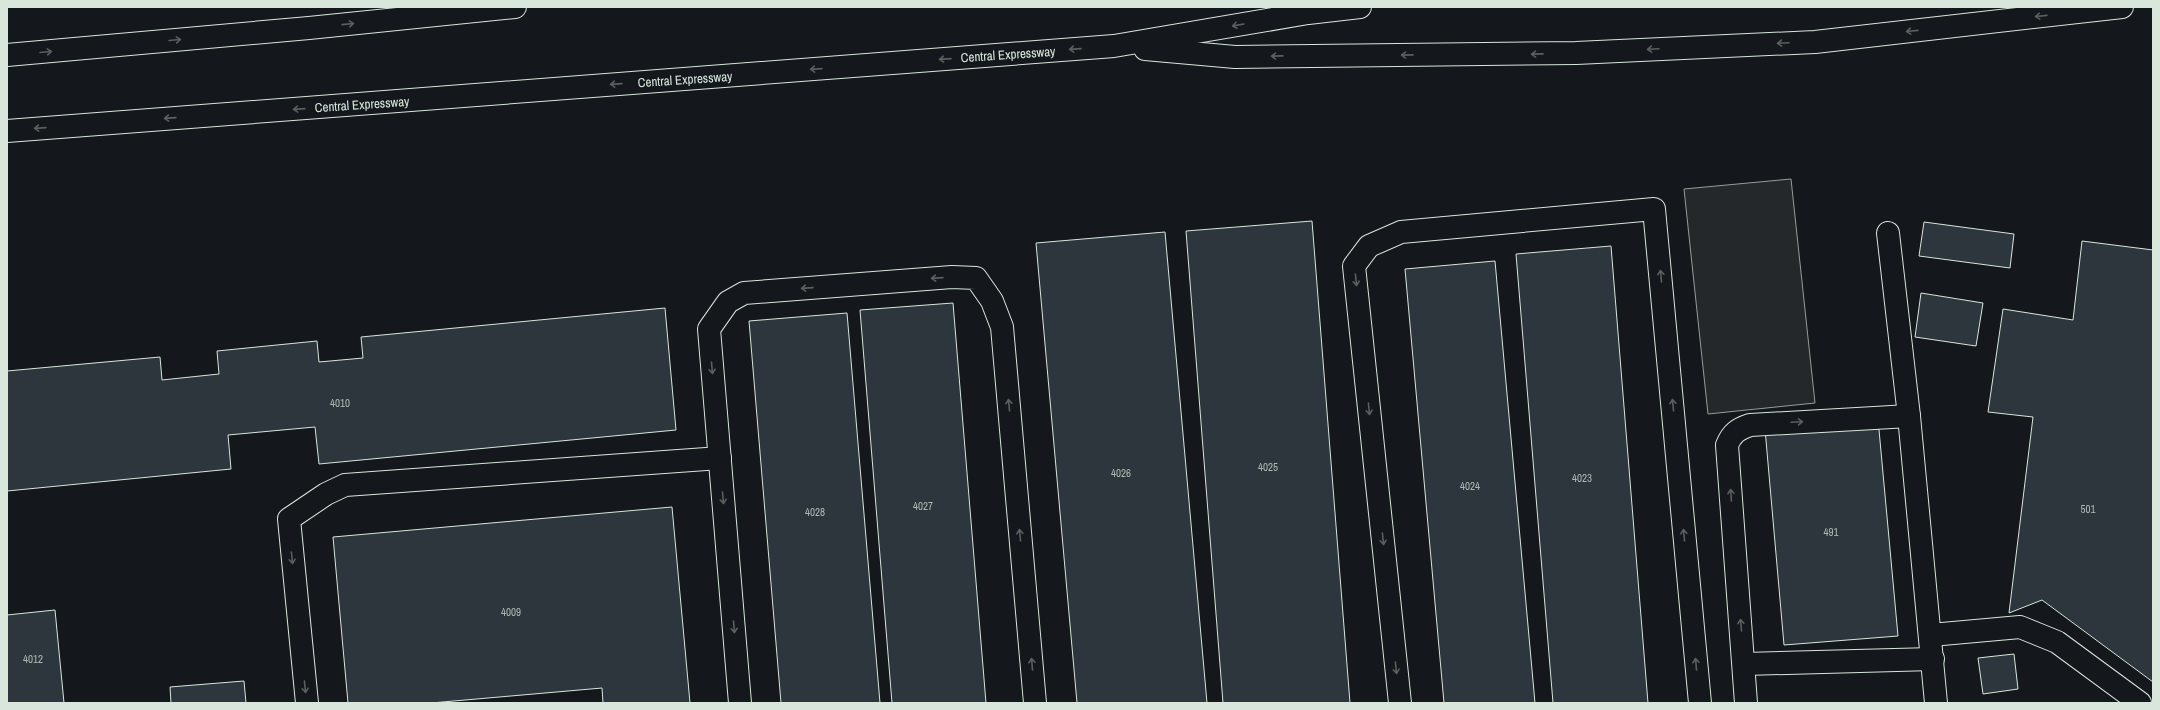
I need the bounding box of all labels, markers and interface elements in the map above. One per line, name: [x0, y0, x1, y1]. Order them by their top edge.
one-way arrow: [2035, 12, 2048, 20]
one-way arrow: [341, 21, 354, 28]
one-way arrow: [1232, 21, 1245, 29]
one-way arrow: [1906, 27, 1919, 35]
one-way arrow: [168, 36, 181, 44]
one-way arrow: [1777, 40, 1790, 47]
street label: Central Expressway: [960, 43, 1057, 66]
one-way arrow: [1069, 45, 1082, 52]
one-way arrow: [1647, 46, 1660, 53]
one-way arrow: [39, 48, 52, 55]
one-way arrow: [1531, 50, 1544, 57]
one-way arrow: [1401, 51, 1414, 59]
one-way arrow: [1271, 52, 1284, 60]
one-way arrow: [939, 55, 952, 62]
one-way arrow: [810, 65, 823, 72]
street label: Central Expressway: [637, 68, 734, 91]
one-way arrow: [610, 81, 623, 88]
street label: Central Expressway: [314, 93, 411, 116]
one-way arrow: [293, 105, 306, 112]
one-way arrow: [164, 115, 177, 122]
one-way arrow: [34, 125, 47, 132]
one-way arrow: [1657, 270, 1665, 283]
one-way arrow: [1352, 273, 1360, 286]
one-way arrow: [931, 275, 944, 282]
one-way arrow: [801, 285, 814, 292]
one-way arrow: [709, 361, 716, 374]
house number: 4010: [330, 396, 350, 410]
one-way arrow: [1006, 399, 1013, 412]
one-way arrow: [1669, 399, 1676, 412]
one-way arrow: [1366, 402, 1373, 415]
one-way arrow: [1790, 419, 1803, 426]
house number: 4025: [1258, 460, 1278, 474]
house number: 4026: [1111, 466, 1131, 480]
house number: 4023: [1572, 471, 1592, 485]
house number: 4024: [1460, 479, 1480, 493]
one-way arrow: [1727, 489, 1734, 502]
one-way arrow: [720, 491, 727, 504]
house number: 4027: [913, 499, 933, 513]
house number: 501: [2080, 502, 2096, 516]
house number: 4028: [805, 505, 825, 519]
house number: 491: [1823, 525, 1839, 539]
one-way arrow: [1017, 529, 1024, 542]
one-way arrow: [1681, 529, 1688, 542]
one-way arrow: [1379, 532, 1387, 545]
one-way arrow: [288, 551, 296, 564]
house number: 4009: [501, 605, 521, 619]
one-way arrow: [1737, 619, 1745, 632]
one-way arrow: [730, 620, 738, 633]
house number: 4012: [23, 652, 43, 666]
one-way arrow: [1028, 658, 1035, 671]
one-way arrow: [1692, 658, 1700, 671]
one-way arrow: [1393, 661, 1400, 674]
one-way arrow: [301, 680, 309, 693]

